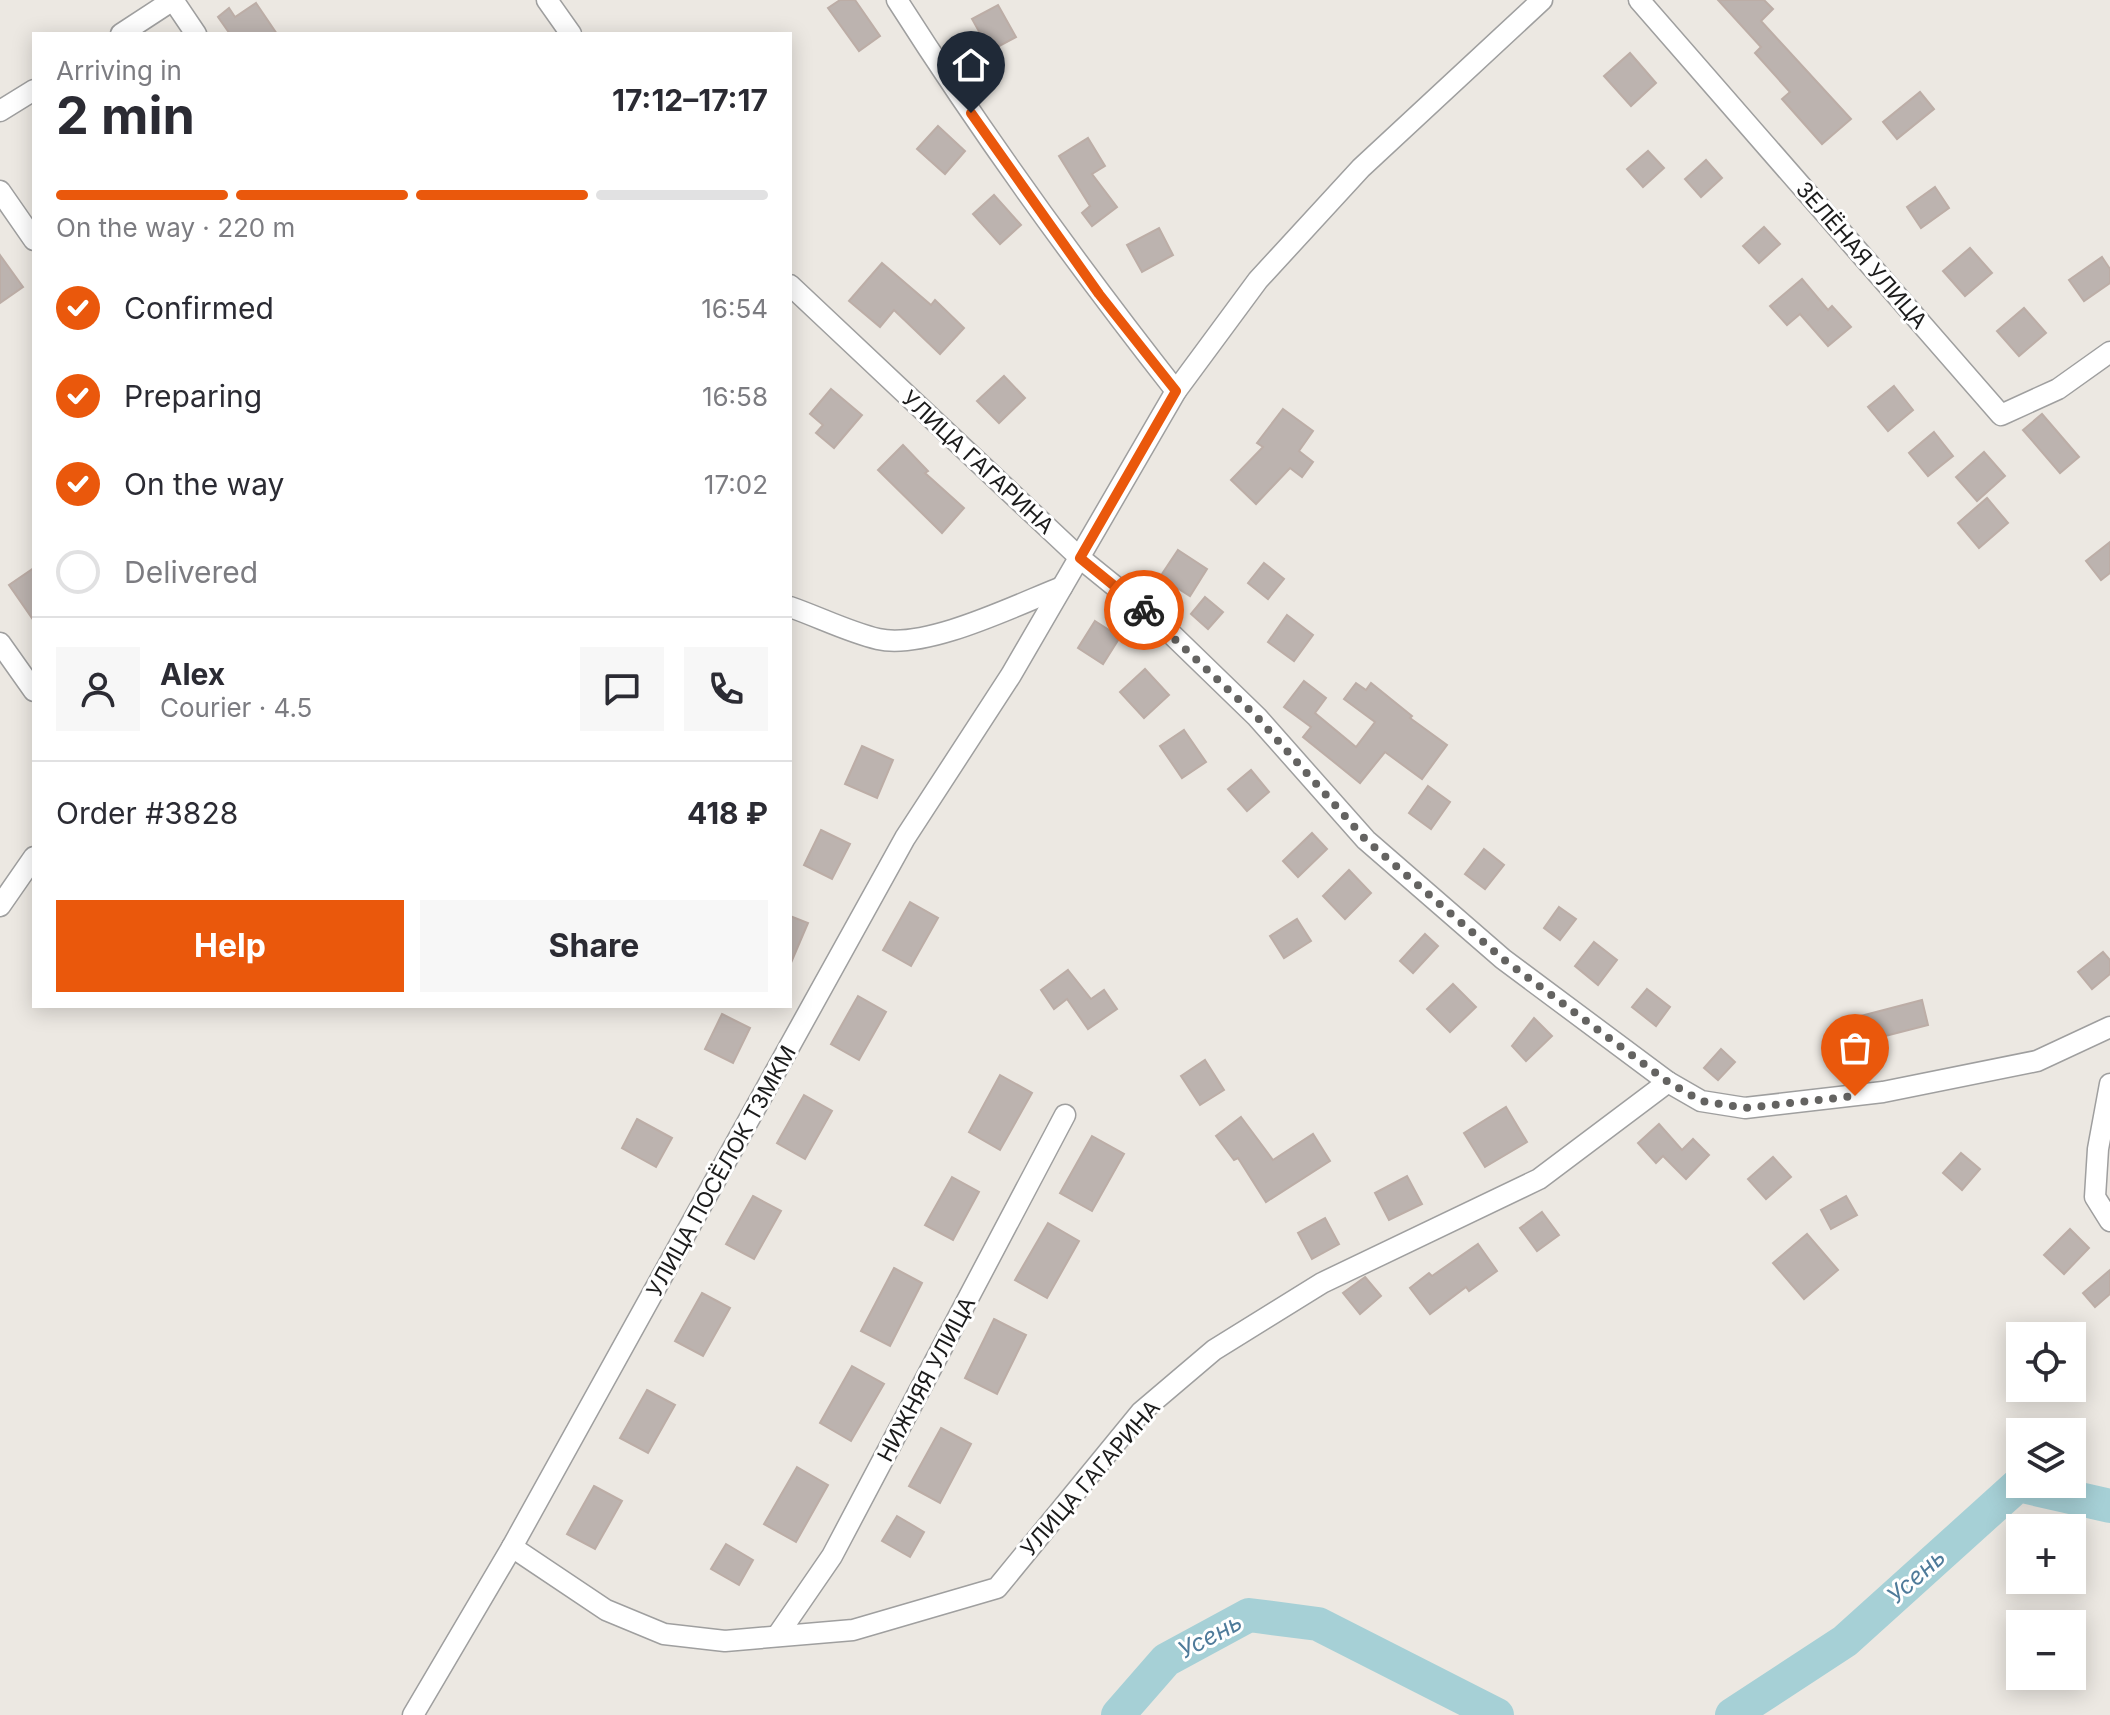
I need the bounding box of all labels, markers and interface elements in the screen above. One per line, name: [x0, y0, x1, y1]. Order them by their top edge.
pin: [937, 31, 1005, 113]
icon: home: [949, 43, 993, 87]
text: Arriving in: [56, 55, 182, 86]
text: 17:12–17:17: [612, 82, 768, 118]
text: 2 min: [56, 84, 195, 147]
street label: ЗЕЛЁНАЯ УЛИЦА: [1791, 176, 1933, 334]
text: On the way · 220 m: [56, 212, 295, 243]
icon: check: [56, 286, 100, 330]
text: Confirmed: [124, 290, 274, 326]
text: 16:54: [701, 293, 768, 324]
icon: check: [56, 374, 100, 418]
text: Preparing: [124, 378, 262, 414]
text: 16:58: [702, 381, 768, 412]
street label: УЛИЦА ГАГАРИНА: [897, 385, 1059, 539]
icon: check: [56, 462, 100, 506]
text: On the way: [124, 466, 284, 502]
text: 17:02: [704, 469, 768, 500]
text: Delivered: [124, 554, 258, 590]
courier: [1104, 570, 1184, 650]
icon: bike: [1122, 588, 1166, 632]
button: person: [56, 647, 140, 731]
button: chat: [580, 647, 664, 731]
button: phone: [684, 647, 768, 731]
text: Alex: [160, 656, 225, 692]
text: Courier · 4.5: [160, 692, 312, 723]
text: Order #3828: [56, 795, 238, 831]
text: 418 ₽: [687, 795, 768, 831]
button: Help: [56, 900, 404, 992]
button: Share: [420, 900, 768, 992]
pin: [1821, 1014, 1889, 1096]
icon: bag: [1833, 1026, 1877, 1070]
street label: УЛИЦА ПОСЁЛОК ТЗМКМ: [641, 1041, 801, 1301]
street label: НИЖНЯЯ УЛИЦА: [872, 1292, 980, 1466]
map controls: [2006, 1322, 2086, 1690]
button: locate: [2006, 1322, 2086, 1402]
street label: УЛИЦА ГАГАРИНА: [1015, 1395, 1165, 1561]
button: layers: [2006, 1418, 2086, 1498]
button: +: [2006, 1514, 2086, 1594]
water label: Усень: [1881, 1542, 1951, 1610]
water label: Усень: [1173, 1607, 1247, 1665]
button: −: [2006, 1610, 2086, 1690]

